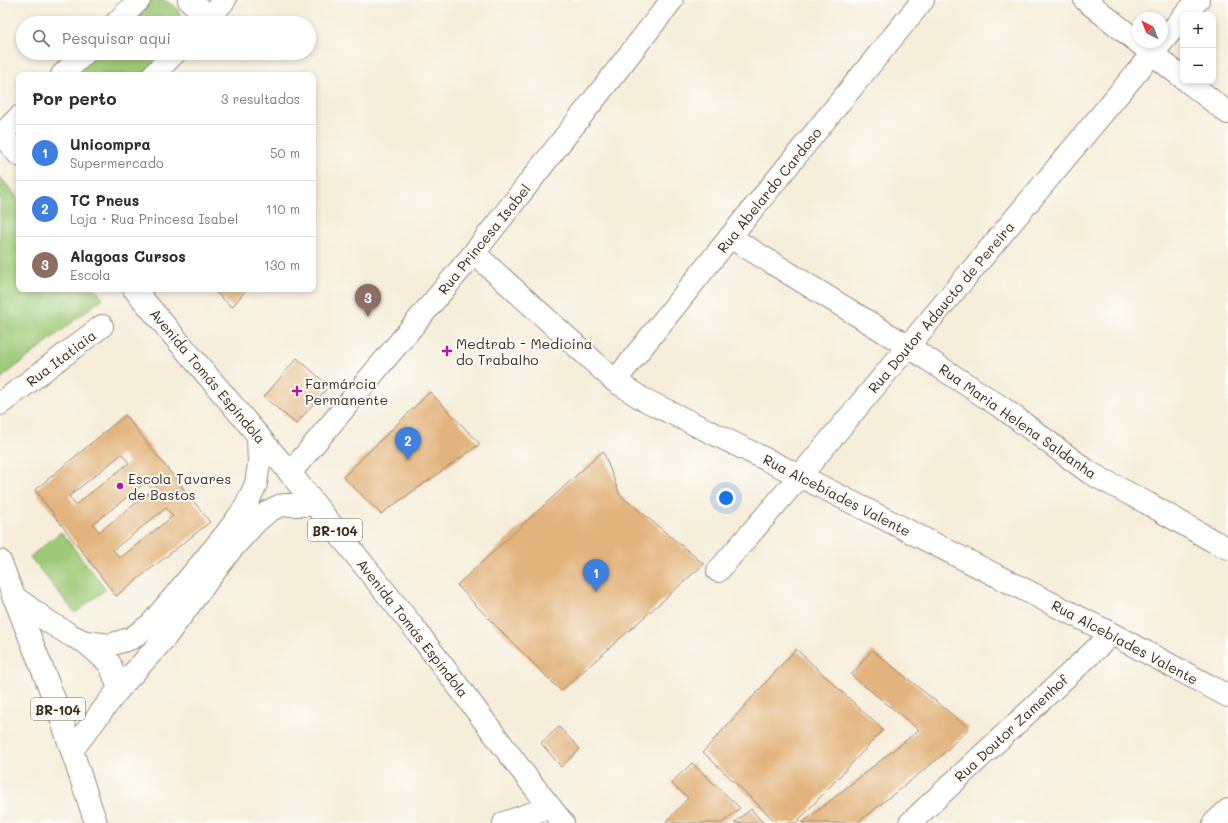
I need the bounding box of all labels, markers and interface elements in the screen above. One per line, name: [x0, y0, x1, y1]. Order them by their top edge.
north arrow: [1132, 12, 1168, 48]
map controls: [1180, 12, 1216, 84]
button: +: [1180, 12, 1216, 48]
search box: [16, 16, 316, 60]
icon: search: [30, 27, 52, 49]
text: Pesquisar aqui: [62, 28, 171, 48]
button: −: [1180, 48, 1216, 84]
text: Por perto: [32, 87, 116, 109]
text: 3 resultados: [221, 90, 300, 107]
street label: Rua Abelardo Cardoso: [713, 123, 825, 257]
text: Unicompra: [70, 134, 151, 154]
text: 1: [42, 144, 48, 161]
text: 50 m: [270, 144, 300, 161]
text: Supermercado: [70, 154, 164, 171]
street label: Rua Princesa Isabel: [433, 180, 535, 298]
text: TC Pneus: [70, 190, 139, 210]
text: 2: [41, 200, 49, 217]
text: 110 m: [266, 200, 300, 217]
text: Loja · Rua Princesa Isabel: [70, 210, 238, 227]
street label: Rua Doutor Adaucto de Pereira: [864, 217, 1018, 397]
text: Alagoas Cursos: [70, 246, 186, 266]
text: 3: [41, 256, 49, 273]
text: 130 m: [264, 256, 300, 273]
text: Escola: [70, 266, 110, 283]
pin: 3: [355, 284, 381, 317]
street label: Avenida Tomás Espíndola: [146, 304, 270, 448]
street label: Rua Itatiaia: [22, 325, 100, 391]
place label: Medtrab - Medicina do Trabalho: [456, 334, 592, 369]
marker: Medtrab - Medicina do Trabalho: [441, 345, 453, 357]
street label: Rua Maria Helena Saldanha: [936, 359, 1100, 483]
place label: Farmárcia Permanente: [305, 374, 388, 409]
marker: Farmárcia Permanente: [292, 386, 302, 396]
pin: 2: [395, 427, 421, 460]
street label: Rua Alcebíades Valente: [760, 449, 914, 541]
place label: Escola Tavares de Bastos: [128, 469, 231, 504]
marker: Escola Tavares de Bastos: [115, 481, 125, 491]
your location: [716, 488, 736, 508]
road number: BR-104: [308, 519, 362, 541]
street label: Avenida Tomás Espíndola: [353, 555, 473, 701]
pin: 1: [583, 559, 609, 592]
street label: Rua Alcebíades Valente: [1048, 595, 1202, 689]
street label: Rua Doutor Zamenhof: [950, 670, 1072, 786]
road number: BR-104: [31, 698, 85, 720]

